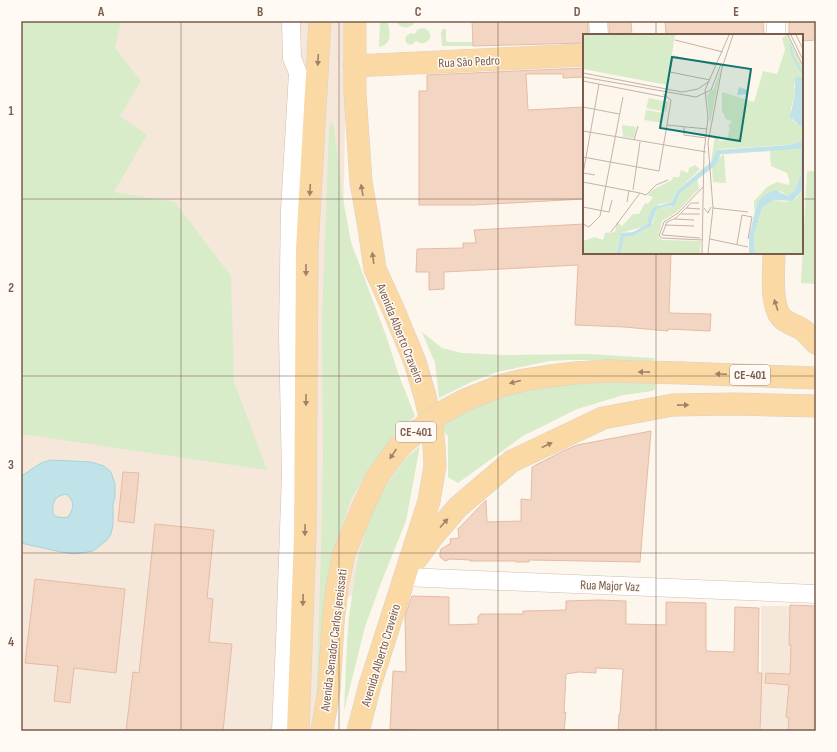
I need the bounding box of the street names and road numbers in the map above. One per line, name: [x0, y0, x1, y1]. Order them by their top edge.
street label: Rua São Pedro: [438, 52, 500, 72]
street label: Avenida Alberto Craveiro: [372, 280, 427, 386]
road number: CE-401: [730, 365, 770, 385]
road number: CE-401: [396, 422, 436, 442]
street label: Avenida Senador Carlos Jereissati: [317, 568, 351, 713]
street label: Rua Major Vaz: [580, 577, 640, 595]
street label: Avenida Alberto Craveiro: [357, 602, 404, 709]

